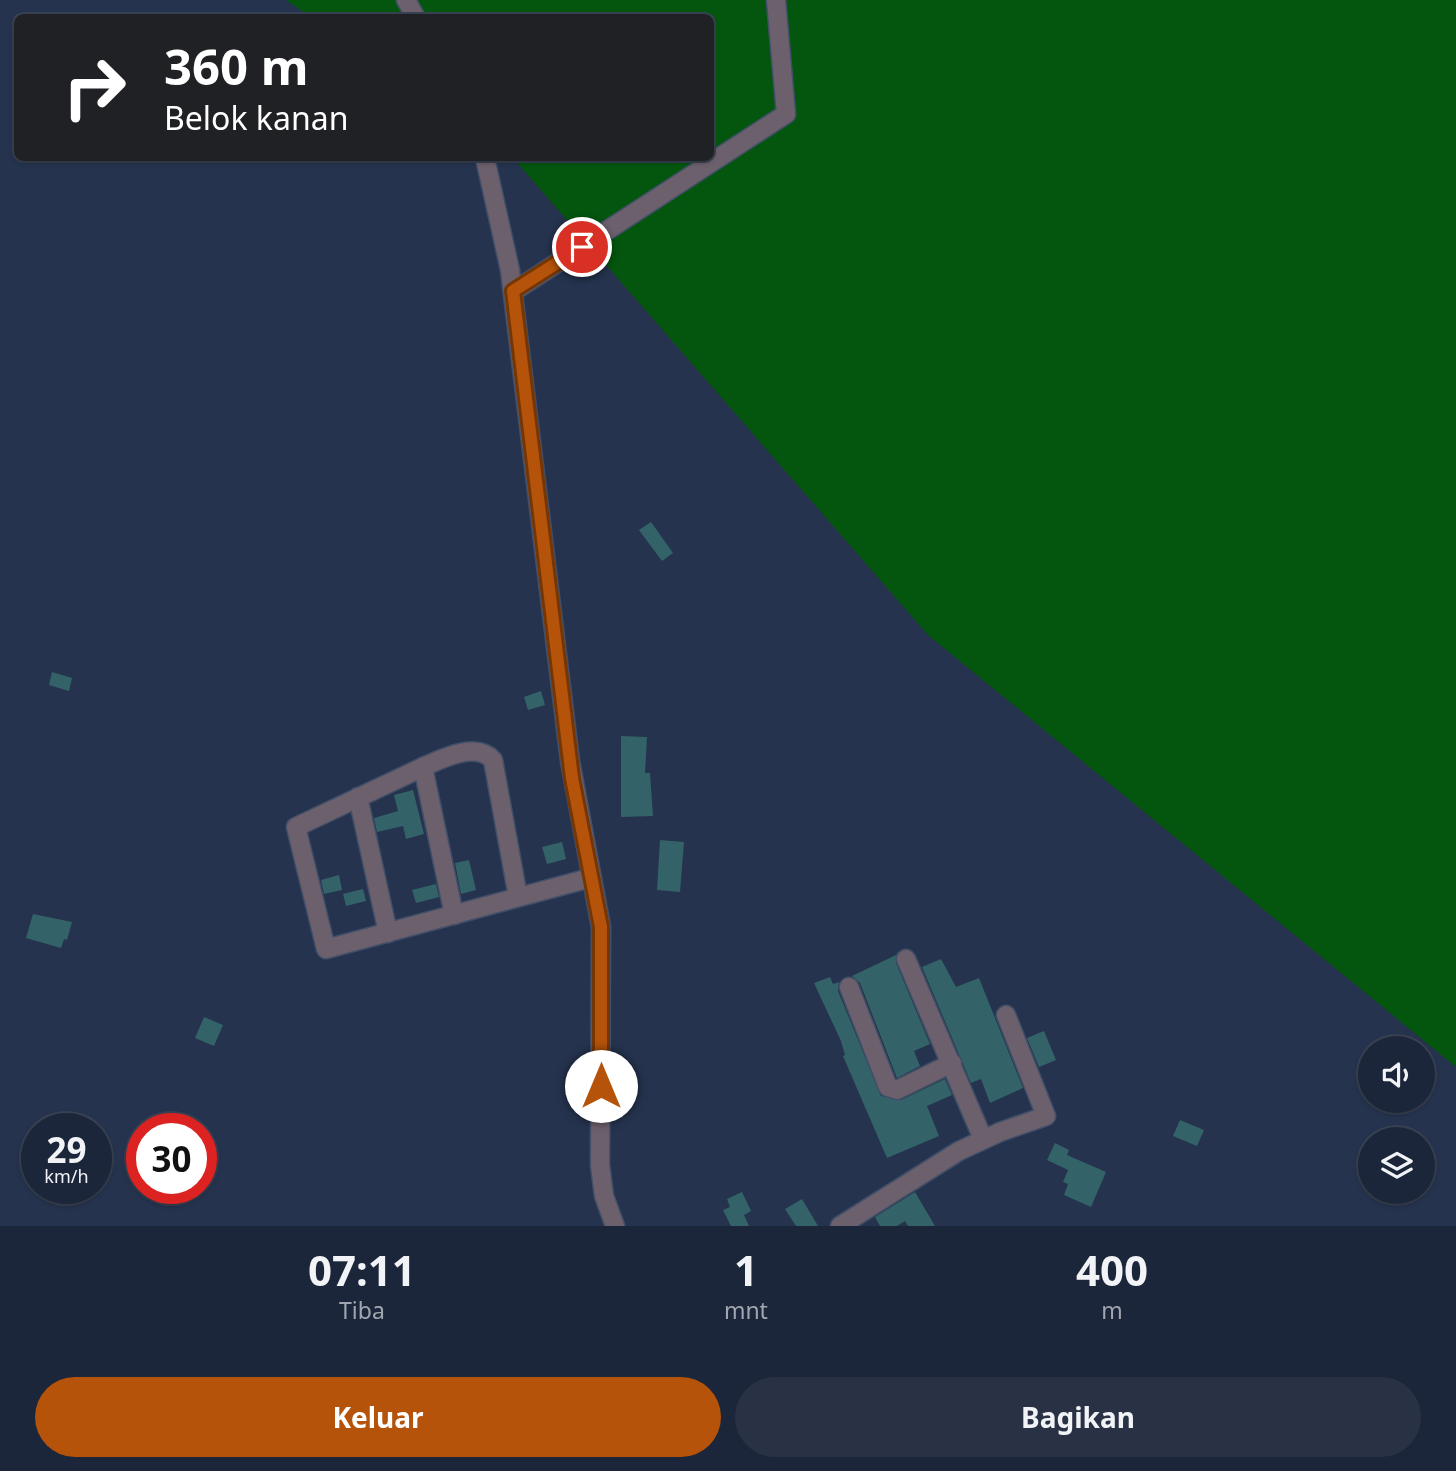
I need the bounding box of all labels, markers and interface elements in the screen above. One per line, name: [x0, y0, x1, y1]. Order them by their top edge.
text: 360 m: [164, 33, 309, 99]
icon: right: [49, 42, 140, 133]
text: Belok kanan: [164, 96, 348, 139]
pin: [552, 217, 612, 277]
icon: arrive: [563, 228, 601, 266]
map controls: [1358, 1036, 1435, 1204]
button: sound: [1358, 1036, 1435, 1113]
position arrow: [564, 1049, 638, 1123]
speed limit sign: 30: [126, 1113, 217, 1204]
text: 29: [46, 1126, 87, 1173]
button: layers: [1358, 1127, 1435, 1204]
text: km/h: [44, 1164, 89, 1188]
text: 07:11: [308, 1241, 416, 1298]
text: 1: [734, 1241, 758, 1298]
text: 400: [1076, 1241, 1148, 1298]
text: Tiba: [339, 1294, 385, 1326]
text: mnt: [724, 1294, 768, 1326]
text: m: [1101, 1294, 1123, 1326]
button: Keluar: [35, 1377, 721, 1457]
button: Bagikan: [735, 1377, 1421, 1457]

